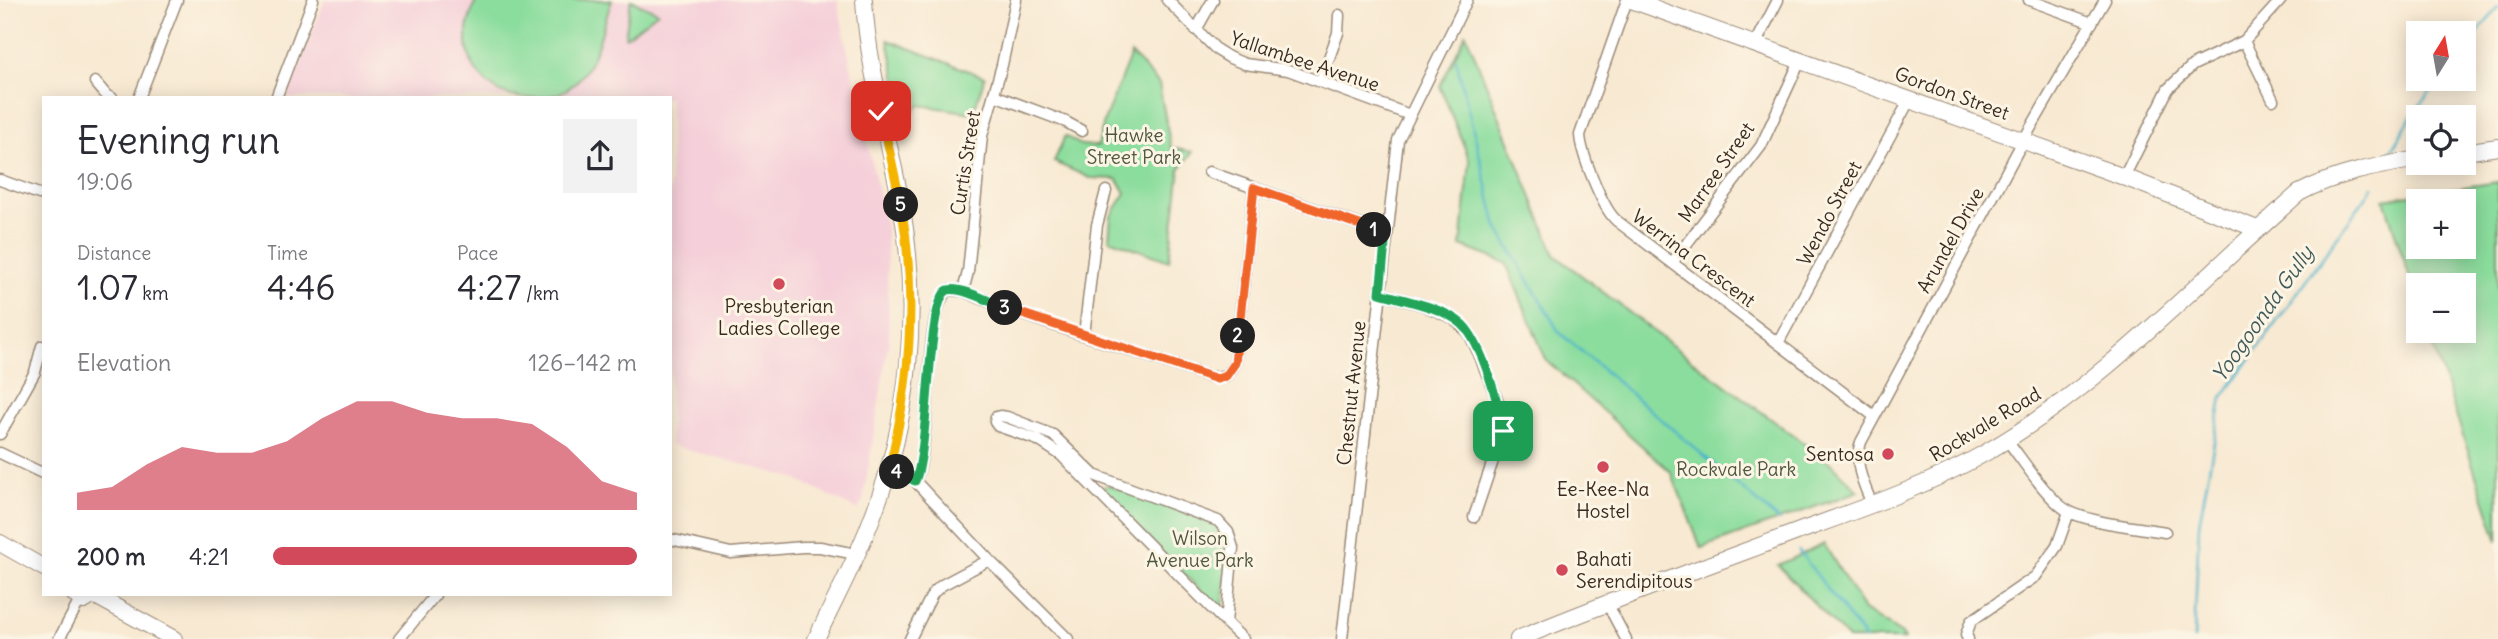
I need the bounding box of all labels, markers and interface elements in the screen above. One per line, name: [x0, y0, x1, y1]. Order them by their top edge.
north arrow: [2406, 21, 2476, 91]
map controls: [2406, 21, 2476, 343]
street label: Yallambee Avenue: [1227, 26, 1383, 96]
street label: Gordon Street: [1891, 61, 2013, 125]
pin: [851, 81, 911, 141]
icon: check: [862, 92, 900, 130]
button: locate: [2406, 105, 2476, 175]
street label: Curtis Street: [945, 109, 985, 217]
text: Evening run: [77, 117, 280, 164]
street label: Marree Street: [1673, 117, 1759, 227]
button: share: [563, 119, 637, 193]
park label: Hawke Street Park: [1087, 123, 1182, 169]
street label: Wendo Street: [1791, 157, 1867, 269]
text: 19:06: [77, 167, 133, 196]
street label: Arundel Drive: [1911, 183, 1989, 297]
pin: 5: [884, 188, 918, 222]
button: +: [2406, 189, 2476, 259]
text: 5: [895, 192, 906, 216]
street label: Werrina Crescent: [1628, 204, 1760, 312]
pin: 1: [1356, 212, 1392, 247]
text: 1: [1370, 217, 1377, 241]
water label: Yoogoonda Gully: [2206, 239, 2321, 387]
text: Distance: [77, 241, 151, 265]
text: Time: [267, 241, 308, 265]
text: Pace: [457, 241, 498, 265]
text: 1.07: [77, 265, 138, 309]
text: 4:46: [267, 265, 336, 309]
text: 4:27: [457, 265, 521, 309]
button: −: [2406, 273, 2476, 343]
marker: Presbyterian Ladies College: [771, 276, 787, 292]
text: km: [138, 281, 169, 305]
text: /km: [521, 281, 559, 305]
pin: 3: [988, 290, 1023, 326]
place label: Presbyterian Ladies College: [718, 294, 840, 340]
text: 3: [999, 295, 1010, 319]
pin: 2: [1220, 318, 1256, 354]
street label: Chestnut Avenue: [1331, 319, 1371, 467]
text: 2: [1232, 323, 1243, 347]
text: Elevation: [77, 348, 171, 377]
text: 126–142 m: [528, 348, 637, 377]
street label: Rockvale Road: [1925, 381, 2045, 467]
pin: [1473, 401, 1533, 461]
icon: arrive: [1484, 412, 1522, 450]
place label: Sentosa: [1806, 442, 1874, 466]
marker: Sentosa: [1880, 446, 1896, 462]
pin: 4: [880, 454, 914, 490]
park label: Rockvale Park: [1676, 457, 1796, 481]
text: 4: [891, 459, 902, 483]
marker: Ee-Kee-Na Hostel: [1595, 459, 1611, 475]
place label: Ee-Kee-Na Hostel: [1557, 477, 1649, 523]
park label: Wilson Avenue Park: [1146, 526, 1254, 572]
text: 200 m: [77, 542, 146, 571]
text: 4:21: [189, 542, 229, 571]
place label: Bahati Serendipitous: [1576, 547, 1693, 593]
marker: Bahati Serendipitous: [1554, 562, 1570, 578]

